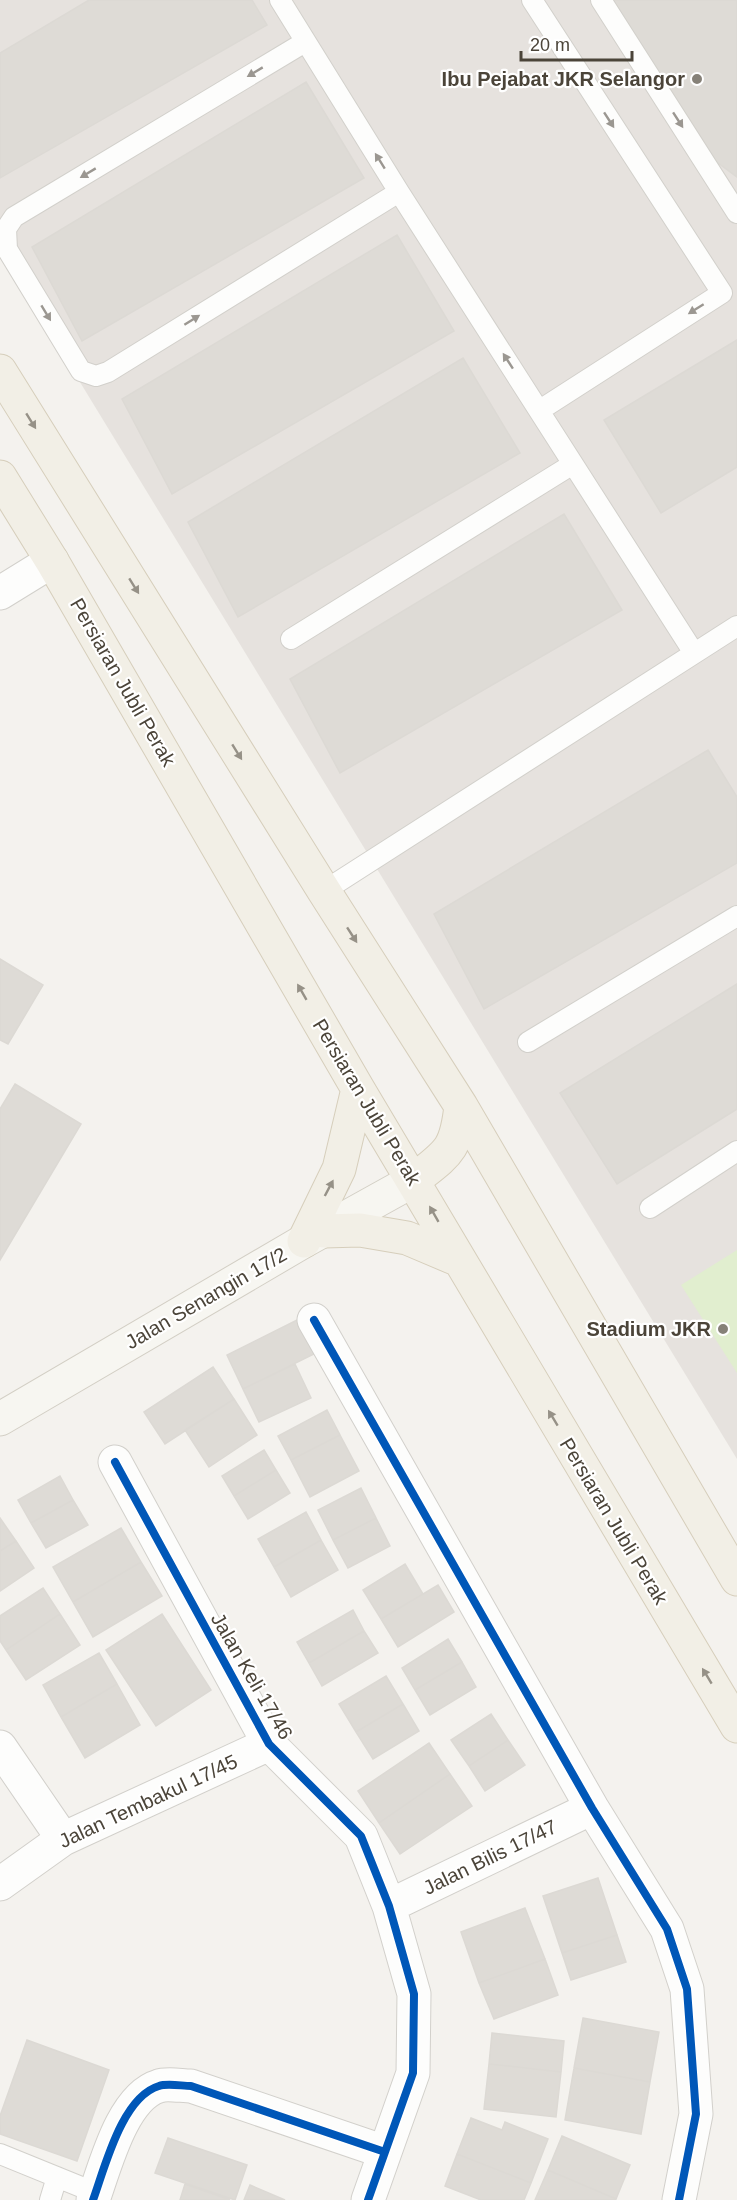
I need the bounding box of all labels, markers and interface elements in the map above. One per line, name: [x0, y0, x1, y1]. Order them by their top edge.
scale bar: [521, 24, 632, 62]
text: 20 m: [530, 35, 570, 55]
one-way arrow: [247, 67, 263, 78]
place label: Ibu Pejabat JKR Selangor: [442, 68, 685, 90]
marker: Ibu Pejabat JKR Selangor: [690, 72, 704, 86]
one-way arrow: [604, 111, 615, 128]
one-way arrow: [672, 112, 683, 128]
one-way arrow: [374, 153, 385, 170]
one-way arrow: [80, 167, 96, 178]
one-way arrow: [688, 303, 704, 314]
one-way arrow: [40, 305, 51, 321]
one-way arrow: [184, 315, 200, 326]
one-way arrow: [503, 353, 514, 369]
one-way arrow: [25, 413, 36, 429]
one-way arrow: [128, 578, 139, 594]
street label: Persiaran Jubli Perak: [66, 594, 181, 771]
one-way arrow: [232, 744, 243, 760]
one-way arrow: [346, 926, 358, 942]
one-way arrow: [297, 983, 307, 1000]
street label: Persiaran Jubli Perak: [309, 1015, 426, 1190]
one-way arrow: [324, 1179, 333, 1196]
one-way arrow: [429, 1205, 439, 1222]
street label: Jalan Senangin 17/2: [122, 1243, 290, 1353]
place label: Stadium JKR: [587, 1318, 712, 1340]
marker: Stadium JKR: [716, 1322, 730, 1336]
one-way arrow: [548, 1410, 559, 1426]
street label: Persiaran Jubli Perak: [556, 1434, 673, 1609]
street label: Jalan Keli 17/46: [207, 1609, 297, 1743]
one-way arrow: [702, 1667, 712, 1684]
street label: Jalan Tembakul 17/45: [55, 1750, 241, 1852]
street label: Jalan Bilis 17/47: [420, 1815, 560, 1899]

